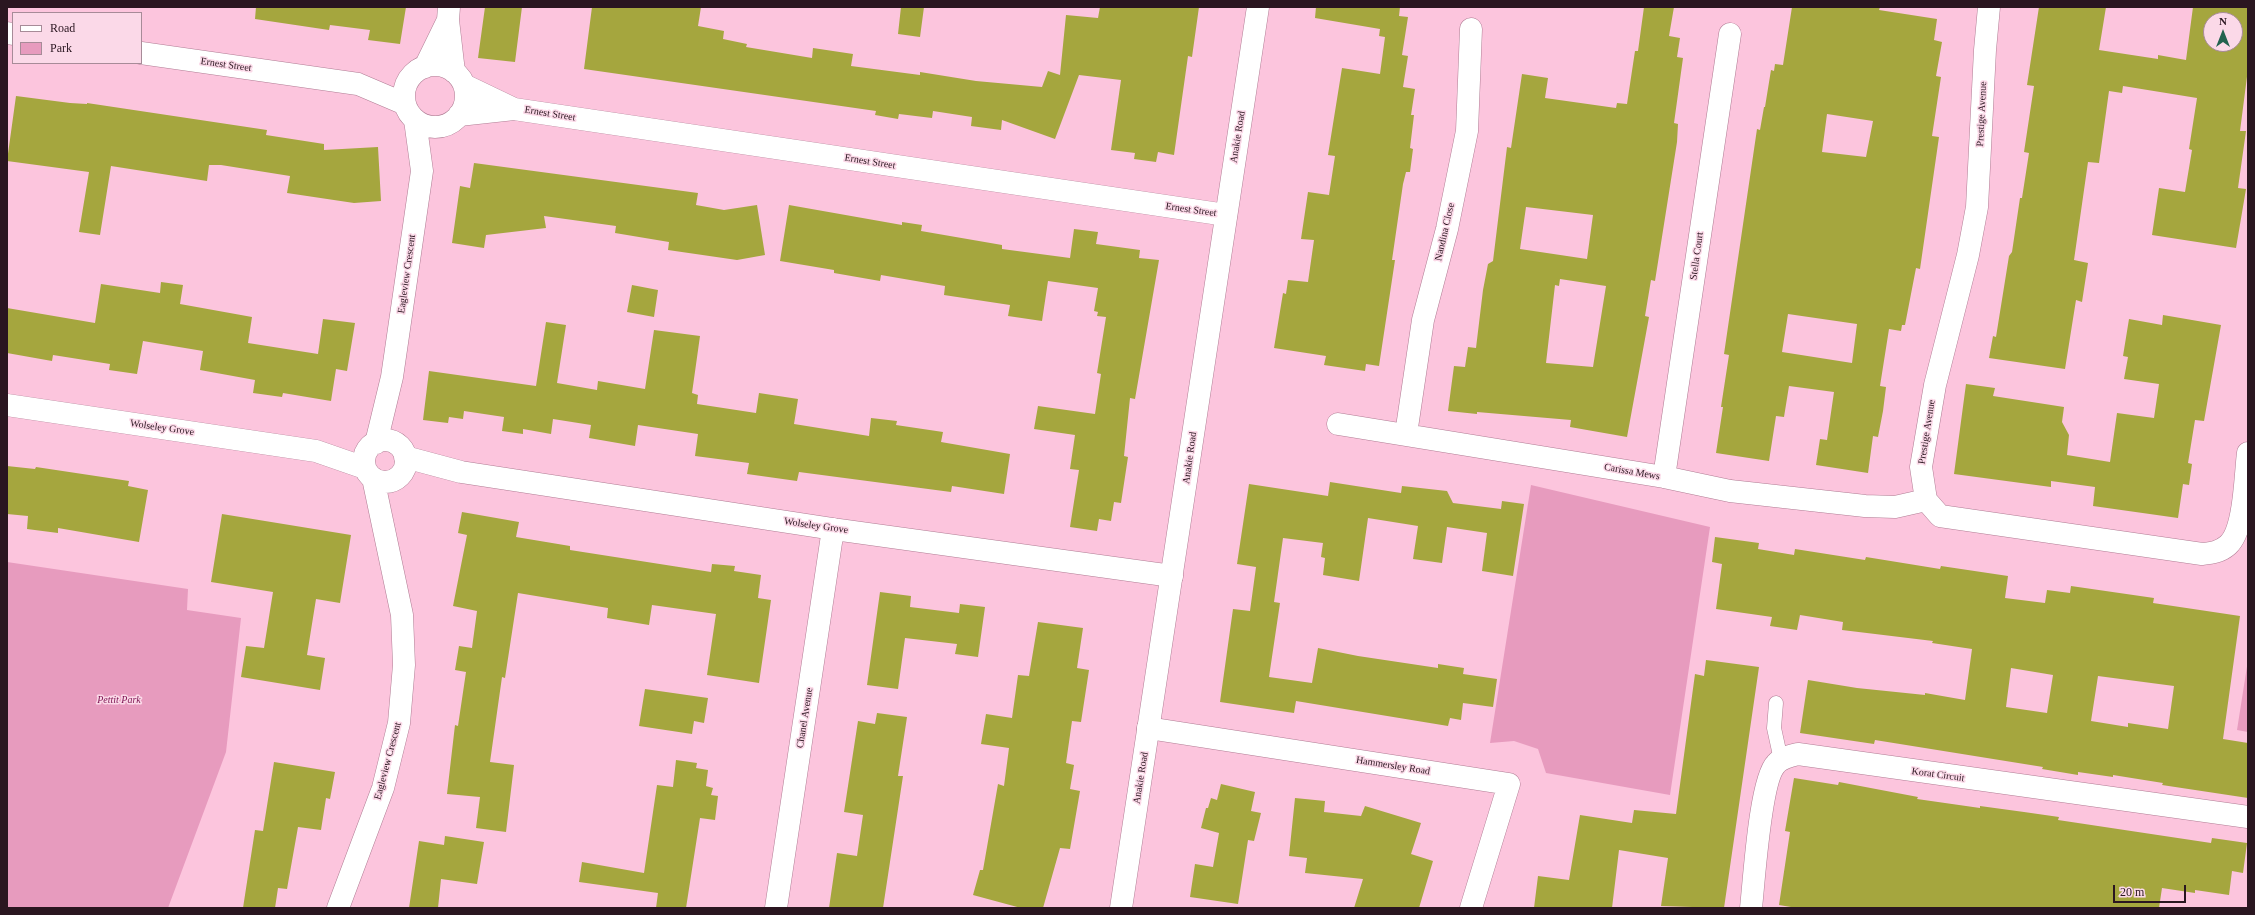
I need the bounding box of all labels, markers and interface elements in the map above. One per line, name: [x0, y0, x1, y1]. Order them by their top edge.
legend: [12, 12, 142, 64]
north arrow: [2203, 12, 2243, 52]
text: N: [2219, 15, 2227, 27]
text: Road: [50, 21, 75, 35]
text: Park: [50, 41, 72, 55]
street label: Ernest Street: [200, 55, 252, 75]
street label: Prestige Avenue: [1974, 81, 1990, 147]
street label: Ernest Street: [524, 104, 576, 124]
street label: Anakie Road: [1228, 110, 1248, 164]
street label: Ernest Street: [844, 152, 896, 172]
street label: Ernest Street: [1165, 200, 1217, 220]
street label: Nandina Close: [1433, 202, 1457, 262]
street label: Stella Court: [1688, 231, 1706, 281]
street label: Eagleview Crescent: [396, 234, 418, 314]
street label: Prestige Avenue: [1916, 399, 1938, 465]
street label: Wolseley Grove: [129, 418, 195, 438]
street label: Anakie Road: [1180, 431, 1200, 485]
street label: Carissa Mews: [1603, 461, 1661, 483]
street label: Wolseley Grove: [783, 516, 849, 536]
street label: Chanel Avenue: [794, 687, 816, 749]
park label: Pettit Park: [97, 694, 141, 706]
street label: Eagleview Crescent: [372, 721, 404, 801]
street label: Anakie Road: [1131, 751, 1151, 805]
street label: Hammersley Road: [1355, 754, 1431, 778]
street label: Korat Circuit: [1911, 765, 1965, 785]
scale bar: [2115, 877, 2188, 903]
text: 20 m: [2120, 885, 2144, 899]

